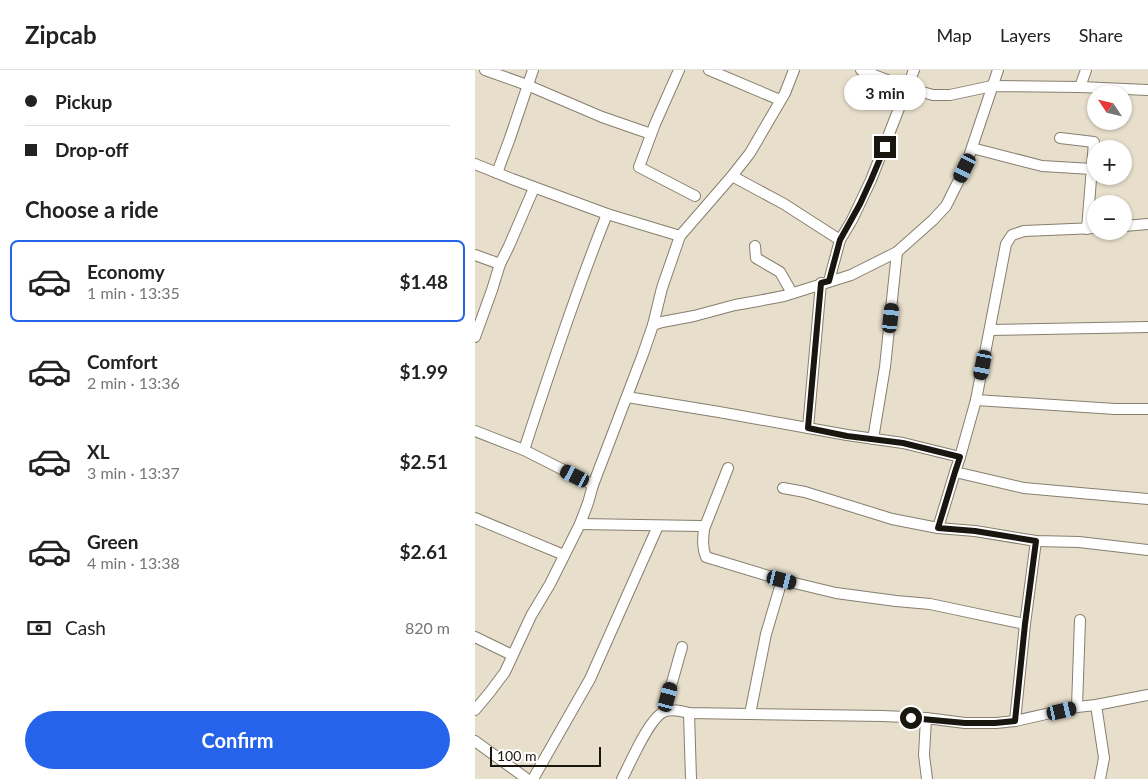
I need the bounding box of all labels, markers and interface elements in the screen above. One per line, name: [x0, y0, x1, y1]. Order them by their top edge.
text: Zipcab: [25, 20, 97, 49]
text: Map: [936, 24, 972, 46]
text: Layers: [1000, 24, 1051, 46]
text: Share: [1079, 24, 1123, 46]
callout: 3 min: [844, 75, 926, 110]
text: 3 min: [865, 83, 905, 102]
north arrow: [1087, 85, 1133, 130]
map controls: [1087, 85, 1132, 240]
text: Pickup: [55, 90, 112, 113]
route end: [874, 136, 896, 158]
text: Drop-off: [55, 138, 129, 161]
button: +: [1087, 140, 1132, 185]
car: [951, 151, 978, 185]
button: −: [1087, 195, 1132, 240]
text: Choose a ride: [25, 196, 159, 223]
icon: car: [27, 259, 72, 304]
text: Economy: [87, 260, 165, 283]
text: $1.48: [399, 270, 448, 293]
text: 1 min · 13:35: [87, 283, 180, 302]
car: [881, 302, 900, 334]
icon: car: [27, 349, 72, 394]
car: [972, 349, 993, 381]
text: Comfort: [87, 350, 158, 373]
text: $1.99: [399, 360, 448, 383]
text: 2 min · 13:36: [87, 373, 180, 392]
icon: car: [27, 439, 72, 484]
text: XL: [87, 440, 110, 463]
text: $2.51: [399, 450, 448, 473]
text: 3 min · 13:37: [87, 463, 180, 482]
car: [558, 463, 591, 489]
icon: car: [27, 529, 72, 574]
text: Green: [87, 530, 138, 553]
text: $2.61: [399, 540, 448, 563]
text: 4 min · 13:38: [87, 553, 180, 572]
car: [765, 569, 798, 591]
icon: cash: [25, 614, 53, 642]
text: Cash: [65, 616, 106, 639]
text: 820 m: [405, 618, 450, 637]
car: [656, 681, 679, 713]
car: [1045, 700, 1078, 722]
route start: [900, 707, 922, 729]
button: Confirm: [25, 711, 450, 769]
scale bar: [490, 744, 601, 767]
text: 100 m: [497, 747, 536, 764]

